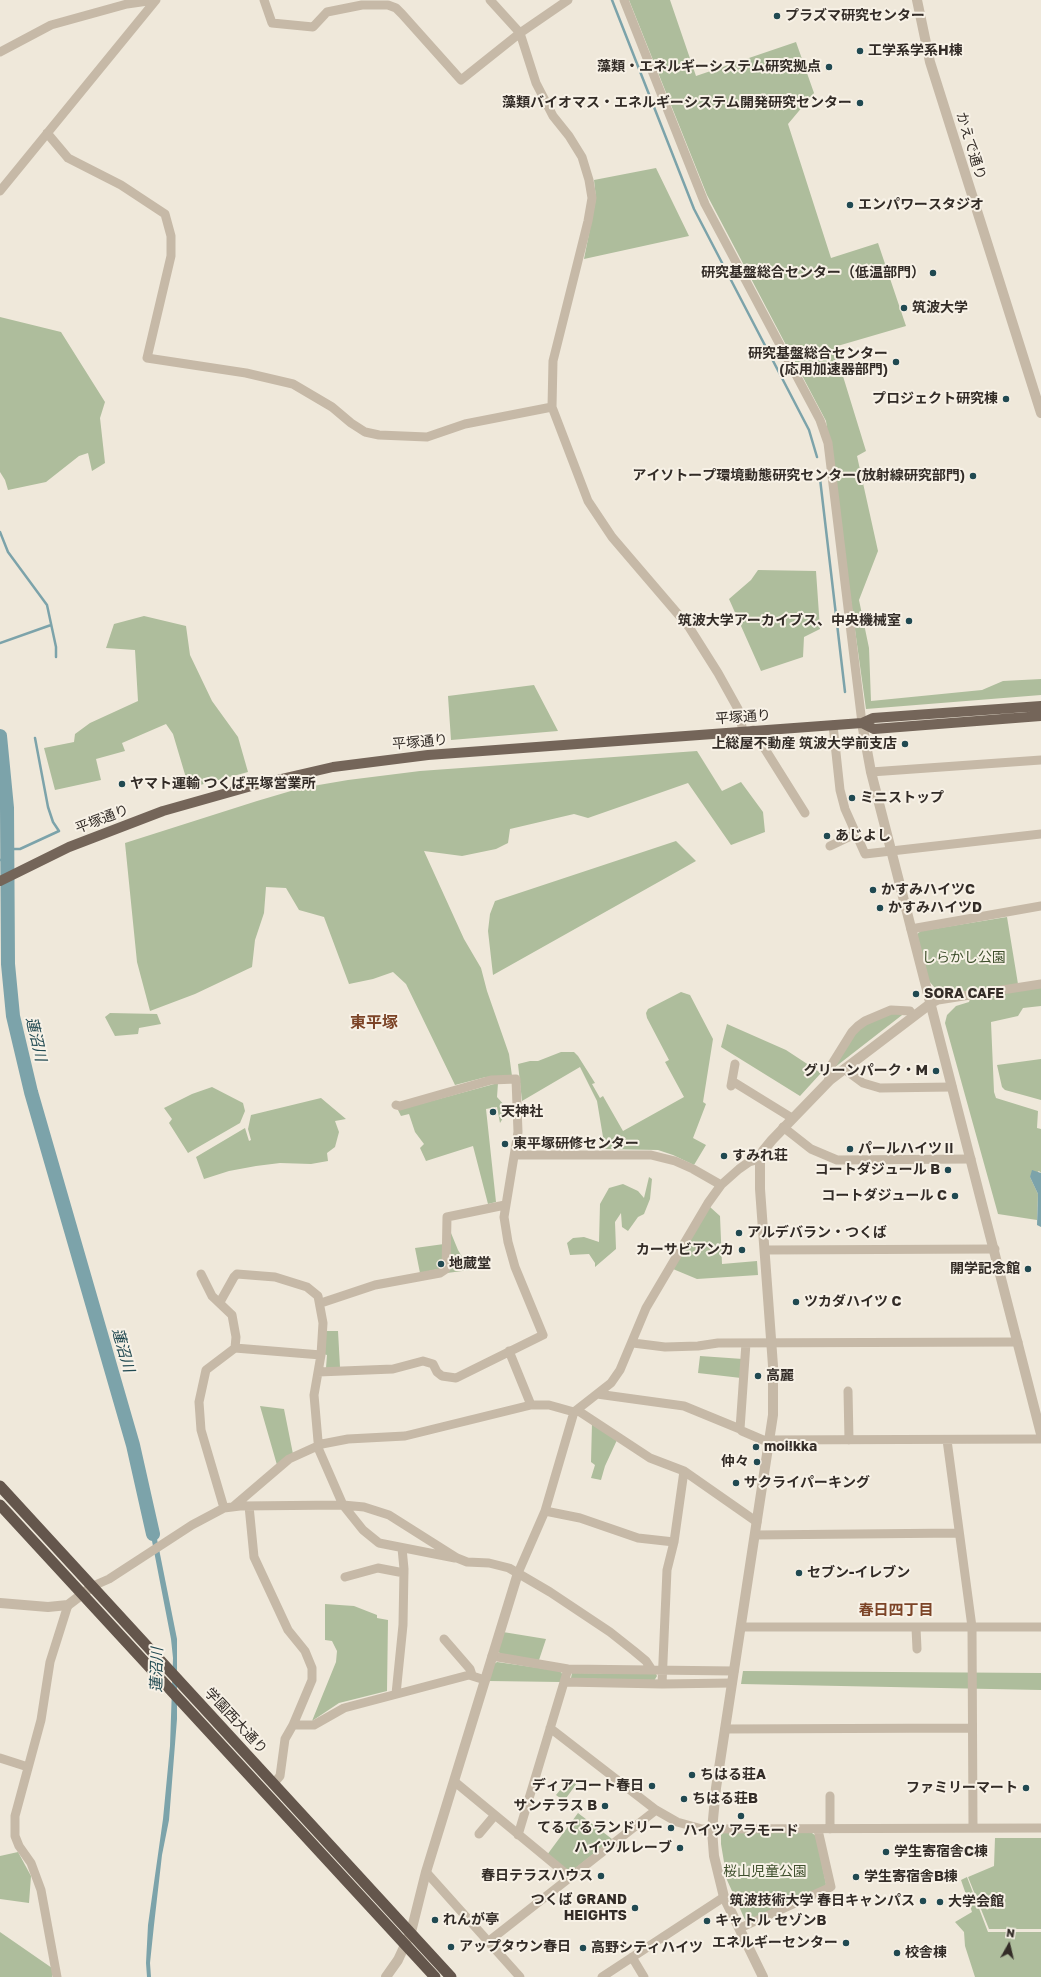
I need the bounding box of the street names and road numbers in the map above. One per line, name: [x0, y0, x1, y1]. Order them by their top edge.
street label: かえで通り: [953, 110, 989, 182]
street label: 平塚通り: [714, 707, 772, 727]
street label: 平塚通り: [391, 731, 449, 753]
street label: 平塚通り: [73, 801, 131, 837]
street label: 学園西大通り: [201, 1685, 271, 1757]

